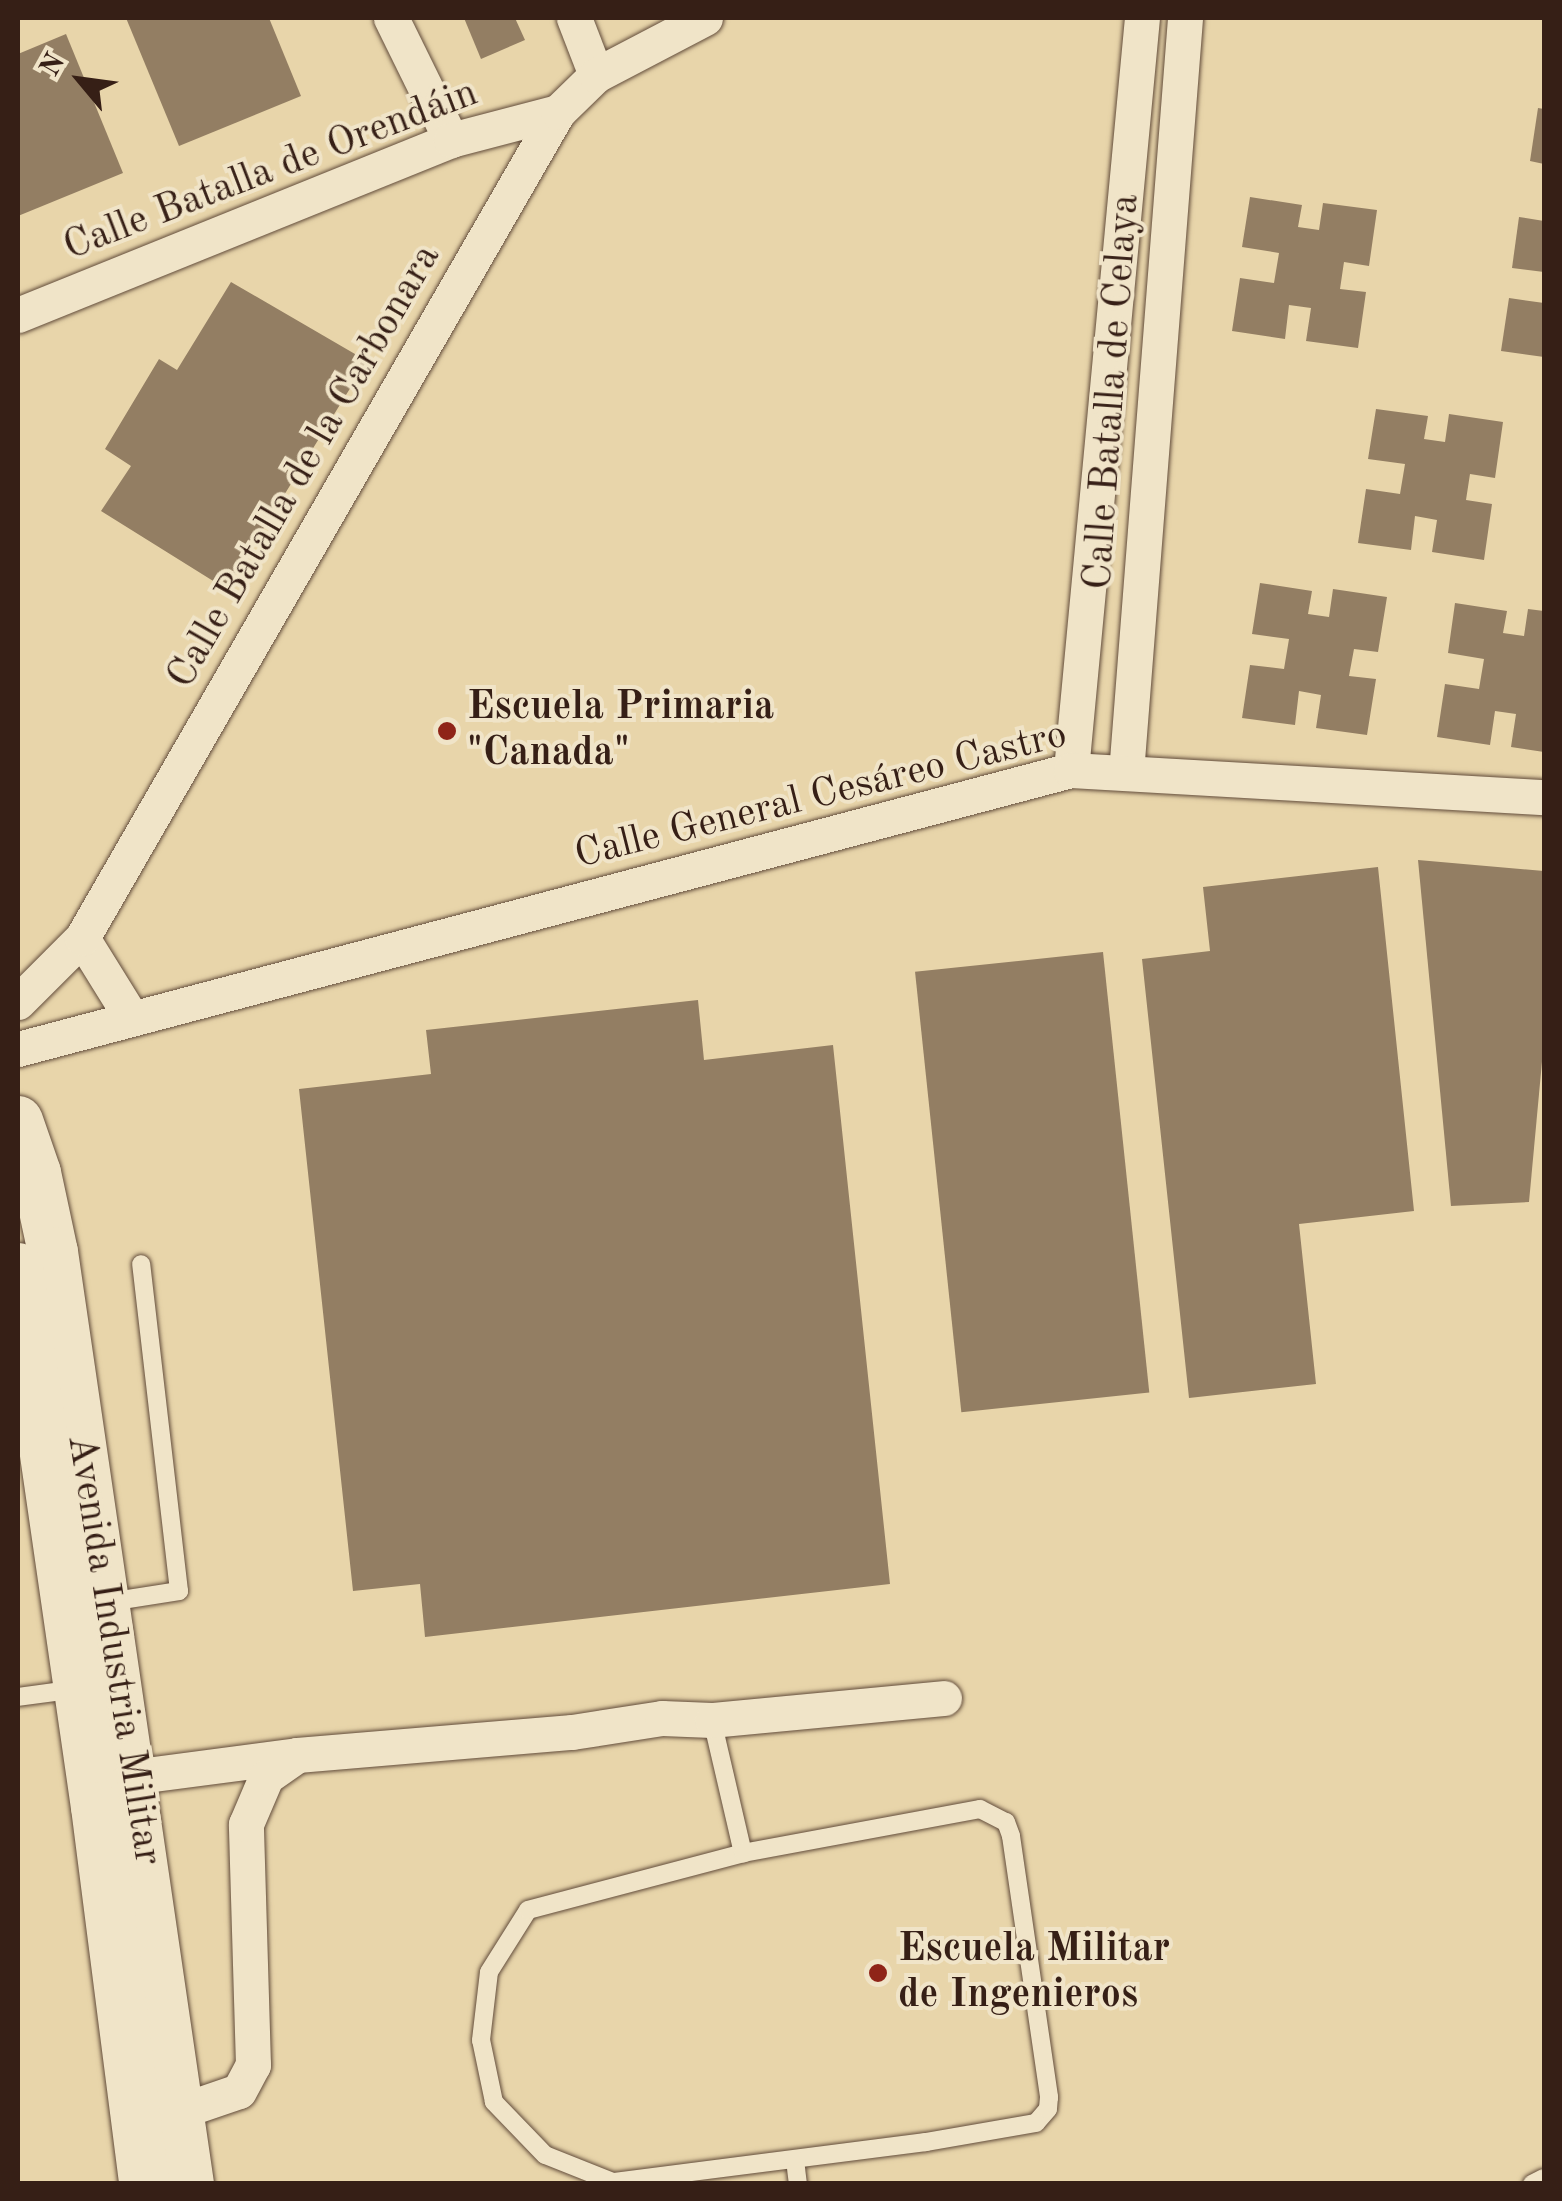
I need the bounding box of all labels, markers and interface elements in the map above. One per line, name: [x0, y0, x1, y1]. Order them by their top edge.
north arrow: [30, 30, 130, 130]
text: N: [36, 49, 71, 82]
street label: Calle Batalla de Orendáin: [57, 70, 485, 272]
street label: Calle Batalla de Celaya: [1075, 192, 1151, 592]
street label: Calle Batalla de la Carbonara: [158, 237, 452, 697]
place label: Escuela Primaria "Canada": [467, 684, 774, 778]
street label: Calle General Cesáreo Castro: [570, 712, 1072, 880]
marker: Escuela Primaria "Canada": [436, 720, 458, 742]
street label: Avenida Industria Militar: [55, 1431, 171, 1869]
place label: Escuela Militar de Ingenieros: [898, 1926, 1170, 2020]
marker: Escuela Militar de Ingenieros: [867, 1962, 889, 1984]

